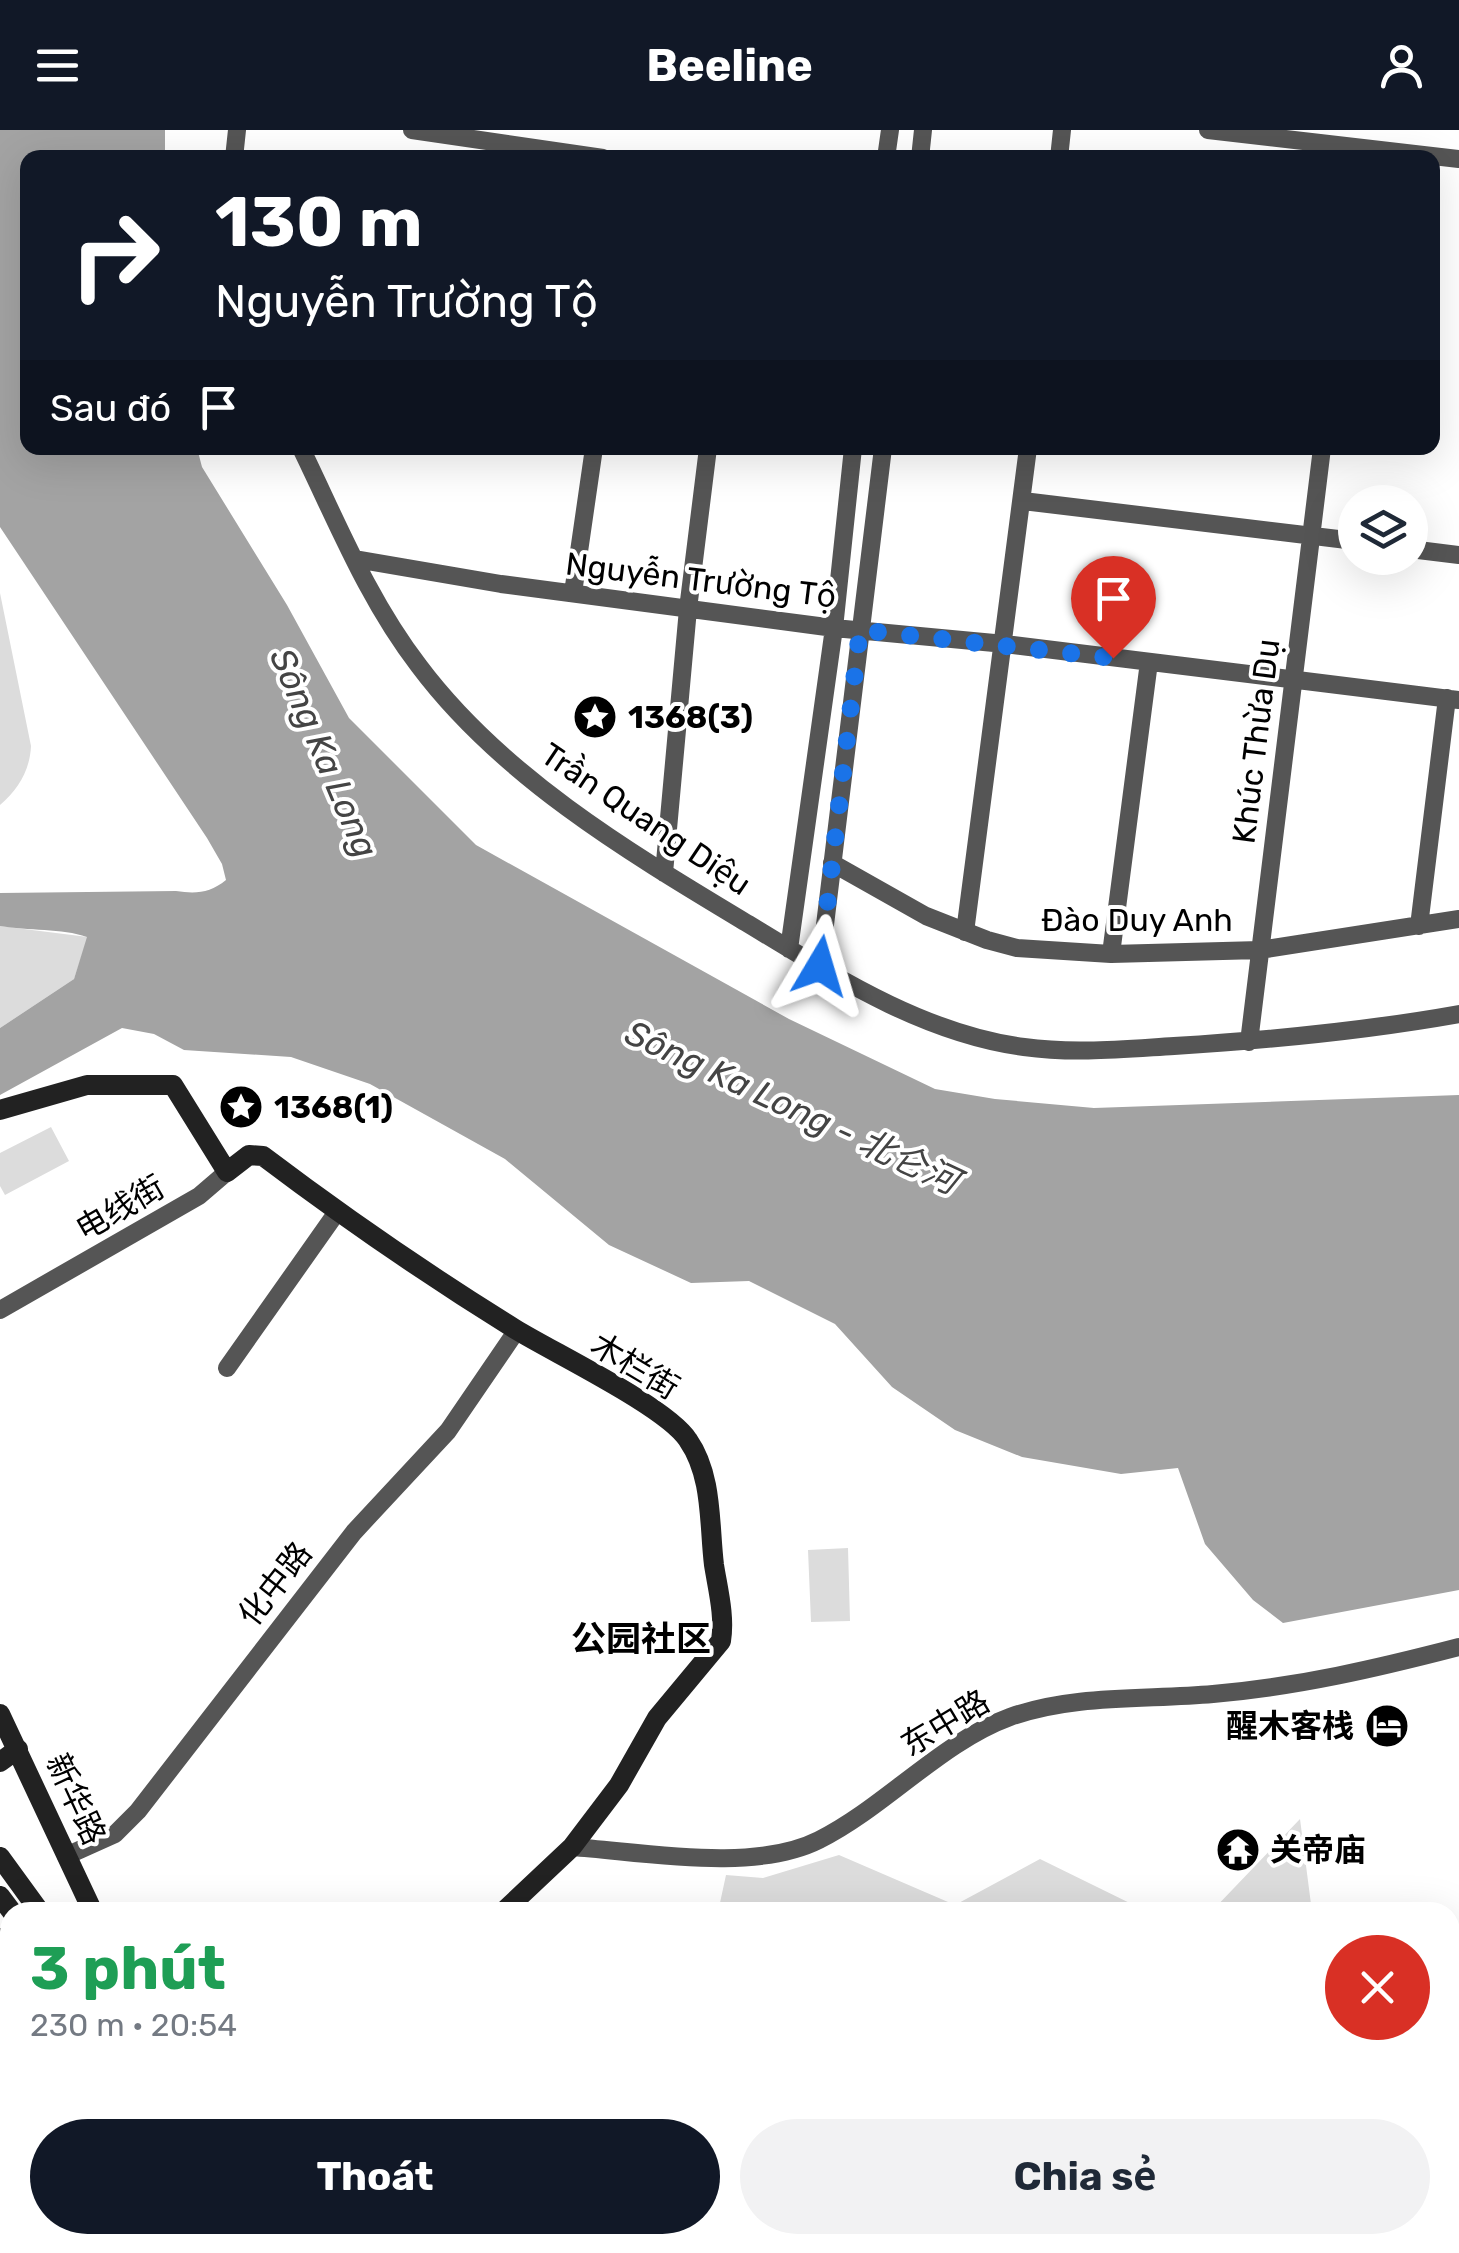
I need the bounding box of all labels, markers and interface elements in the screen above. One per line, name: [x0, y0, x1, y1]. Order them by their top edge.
icon: menu: [30, 38, 85, 93]
icon: person: [1374, 38, 1429, 93]
text: Beeline: [646, 39, 813, 92]
text: 130 m: [215, 181, 423, 264]
icon: right: [50, 190, 180, 320]
text: Nguyễn Trường Tộ: [215, 275, 598, 328]
icon: arrive: [191, 380, 246, 435]
text: Sau đó: [50, 385, 171, 431]
map controls: [1338, 485, 1428, 575]
button: layers: [1338, 485, 1428, 575]
street label: Nguyễn Trường Tộ: [563, 545, 839, 615]
pin: [1071, 556, 1156, 659]
icon: arrive: [1086, 571, 1141, 626]
street label: Khúc Thừa Dụ: [1225, 636, 1287, 846]
water label: Sông Ka Long: [261, 642, 387, 864]
place icon: 1368(3): [572, 694, 618, 740]
place label: 1368(3): [628, 698, 753, 736]
street label: Trần Quang Diệu: [534, 734, 758, 903]
street label: Đào Duy Anh: [1041, 901, 1233, 939]
position arrow: [768, 914, 872, 1018]
water label: Sông Ka Long - 北仑河: [619, 1011, 971, 1205]
place icon: 1368(1): [218, 1084, 264, 1130]
place label: 1368(1): [274, 1088, 393, 1126]
street label: 电线街: [69, 1168, 171, 1248]
street label: 木栏街: [584, 1325, 686, 1407]
street label: 化中路: [230, 1534, 320, 1634]
district label: 公园社区: [571, 1618, 711, 1660]
street label: 东中路: [894, 1682, 996, 1764]
hotel icon: 醒木客栈: [1364, 1703, 1410, 1749]
place label: 醒木客栈: [1226, 1707, 1354, 1745]
street label: 新华路: [38, 1747, 114, 1851]
temple icon: 关帝庙: [1215, 1827, 1261, 1873]
place label: 关帝庙: [1270, 1831, 1366, 1869]
text: 3 phút: [30, 1933, 226, 2004]
button: close: [1325, 1935, 1430, 2040]
text: 230 m · 20:54: [30, 2006, 237, 2044]
button: Thoát: [30, 2119, 720, 2234]
button: Chia sẻ: [740, 2119, 1430, 2234]

